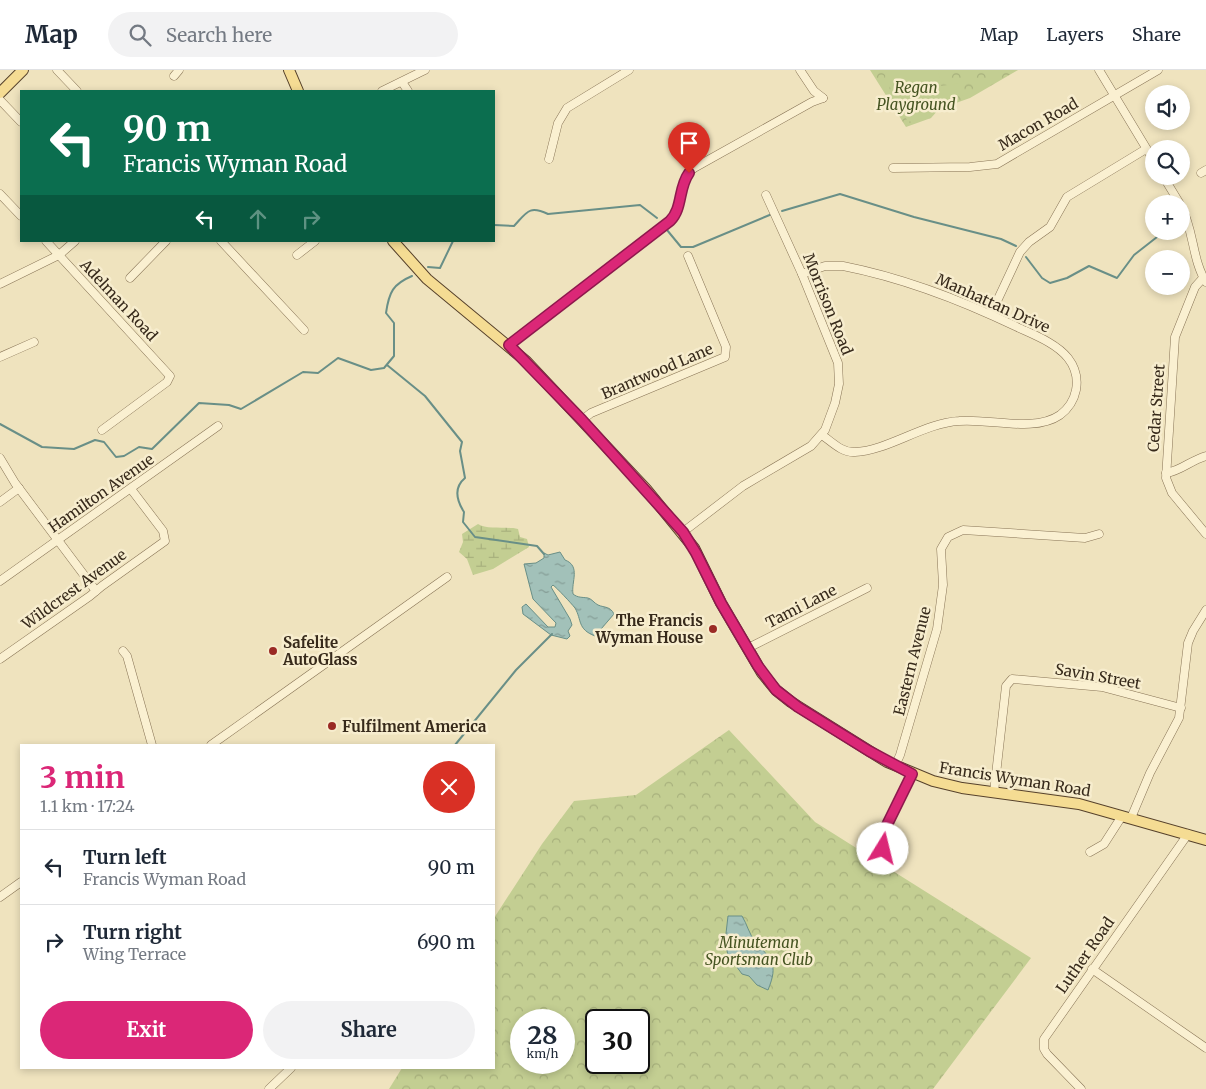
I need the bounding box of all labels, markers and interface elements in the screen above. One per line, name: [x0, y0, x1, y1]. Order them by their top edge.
search box: [108, 12, 458, 57]
text: Map: [25, 19, 78, 50]
icon: search: [126, 21, 154, 49]
text: Search here: [166, 23, 272, 47]
text: Map: [980, 23, 1018, 46]
text: Layers: [1046, 23, 1104, 46]
text: Share: [1132, 23, 1181, 46]
park label: Regan Playground: [877, 78, 956, 114]
map controls: [1145, 85, 1190, 295]
button: sound: [1145, 85, 1190, 130]
street label: Macon Road: [995, 94, 1081, 154]
text: 90 m: [123, 107, 211, 151]
icon: left: [40, 110, 105, 175]
pin: [668, 122, 710, 173]
icon: arrive: [675, 129, 703, 157]
button: search: [1145, 140, 1190, 185]
text: Francis Wyman Road: [123, 150, 347, 178]
button: +: [1145, 195, 1190, 240]
icon: left: [191, 205, 219, 233]
icon: ahead: [244, 205, 272, 233]
icon: right: [297, 205, 325, 233]
street label: Morrison Road: [799, 250, 857, 358]
button: −: [1145, 250, 1190, 295]
street label: Adelman Road: [76, 254, 162, 345]
street label: Manhattan Drive: [933, 269, 1053, 337]
street label: Brantwood Lane: [598, 339, 716, 403]
street label: Cedar Street: [1143, 363, 1169, 453]
street label: Hamilton Avenue: [45, 449, 158, 537]
street label: Wildcrest Avenue: [17, 545, 130, 634]
street label: Tami Lane: [762, 580, 840, 632]
street label: Eastern Avenue: [889, 604, 935, 718]
place label: The Francis Wyman House: [595, 611, 703, 647]
marker: The Francis Wyman House: [707, 623, 719, 635]
place label: Safelite AutoGlass: [282, 633, 358, 669]
marker: Safelite AutoGlass: [267, 645, 279, 657]
street label: Savin Street: [1054, 659, 1143, 693]
place label: Fulfilment America: [342, 717, 487, 736]
marker: Fulfilment America: [326, 720, 338, 732]
text: 3 min: [40, 758, 125, 796]
street label: Francis Wyman Road: [938, 758, 1092, 800]
button: close: [423, 761, 475, 813]
text: 1.1 km · 17:24: [40, 796, 135, 816]
position arrow: [856, 822, 908, 874]
text: Turn left: [83, 845, 167, 869]
icon: left: [40, 853, 68, 881]
text: 90 m: [428, 855, 475, 879]
text: Francis Wyman Road: [83, 869, 246, 889]
street label: Luther Road: [1052, 913, 1118, 997]
text: Turn right: [83, 920, 182, 944]
icon: right: [40, 928, 68, 956]
text: 690 m: [417, 930, 475, 954]
park label: Minuteman Sportsman Club: [705, 933, 813, 969]
text: Wing Terrace: [83, 944, 186, 964]
button: Exit: [40, 1001, 253, 1059]
button: Share: [263, 1001, 475, 1059]
speed limit sign: 30: [585, 1009, 650, 1074]
text: 28: [527, 1019, 558, 1051]
text: km/h: [527, 1046, 558, 1061]

